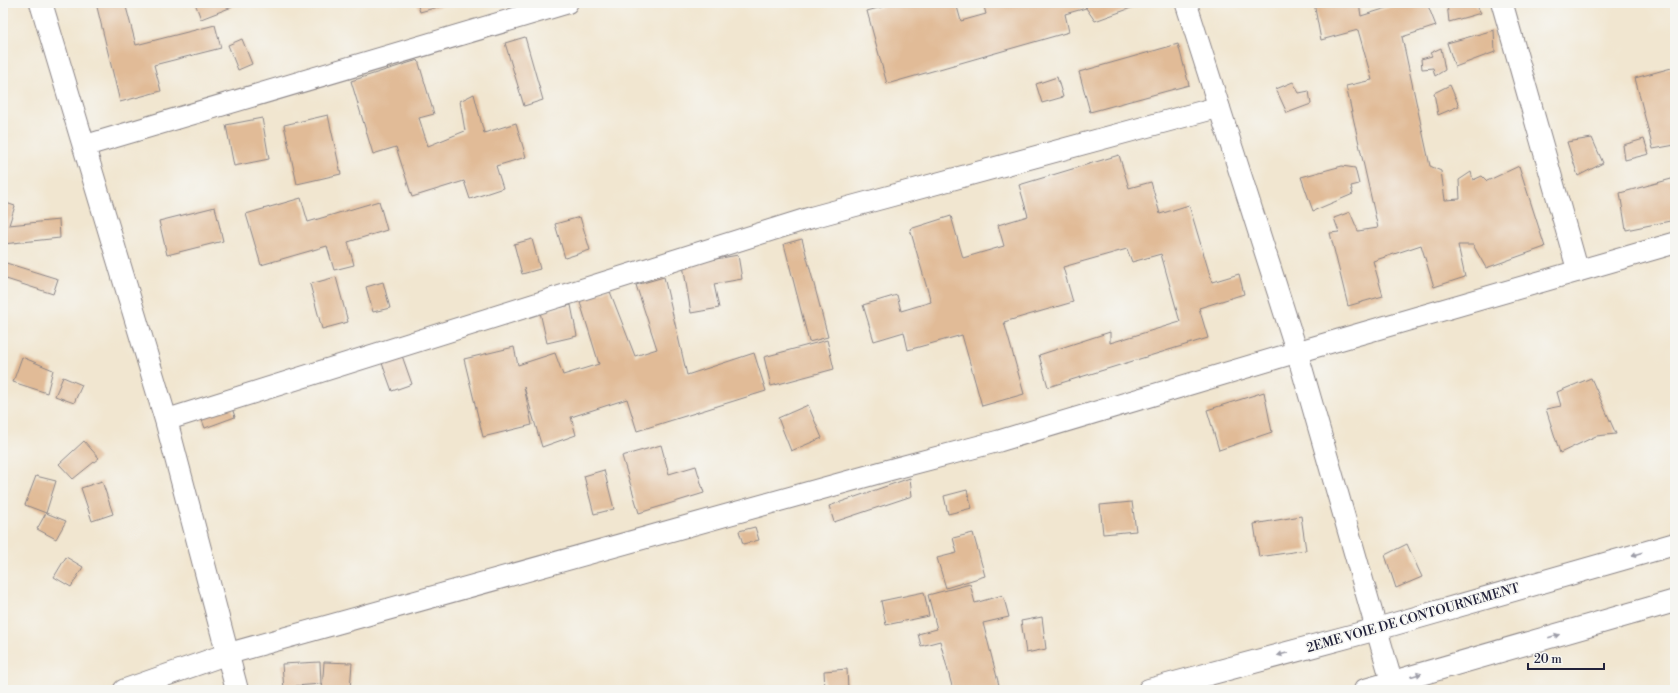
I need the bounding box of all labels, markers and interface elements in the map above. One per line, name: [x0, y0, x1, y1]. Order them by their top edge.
one-way arrow: [1631, 551, 1643, 557]
street label: 2EME VOIE DE CONTOURNEMENT: [1305, 580, 1521, 656]
one-way arrow: [1549, 633, 1561, 639]
scale bar: [1528, 645, 1604, 671]
one-way arrow: [1277, 651, 1289, 657]
text: 20 m: [1534, 652, 1562, 667]
one-way arrow: [1410, 672, 1422, 678]

